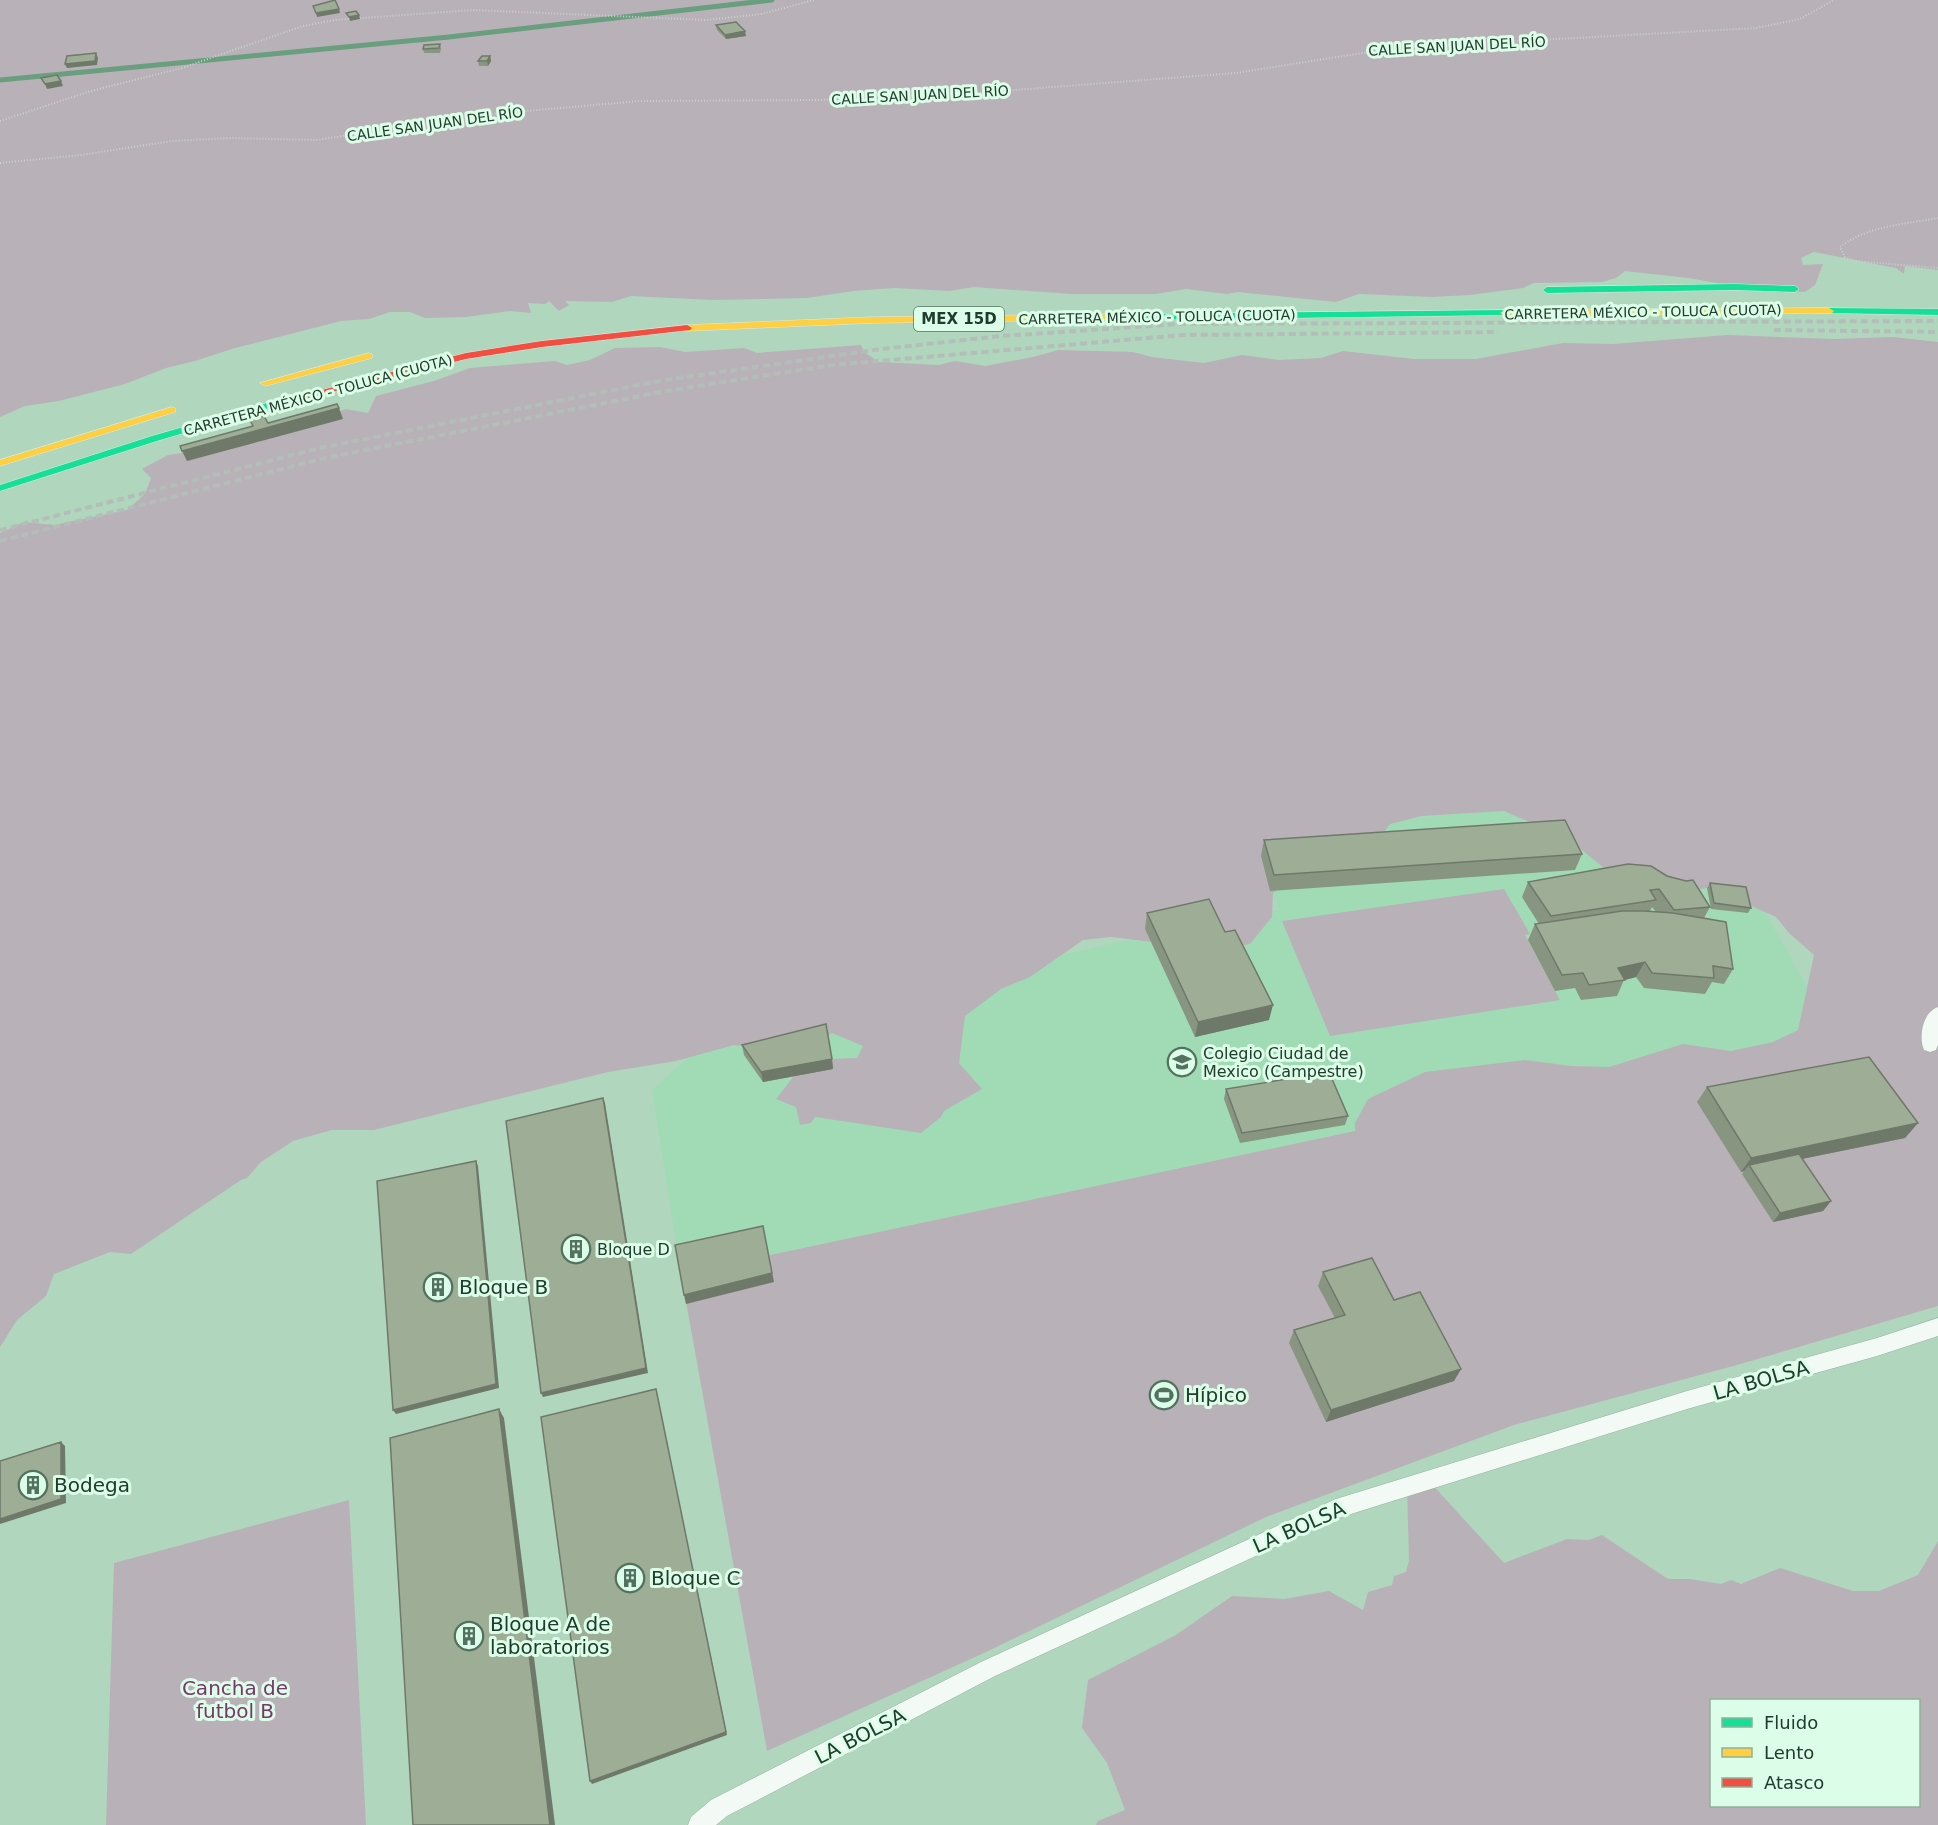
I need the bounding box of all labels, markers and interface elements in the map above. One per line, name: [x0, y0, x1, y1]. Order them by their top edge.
street label: CALLE SAN JUAN DEL RÍO: [1368, 33, 1546, 59]
street label: CALLE SAN JUAN DEL RÍO: [831, 82, 1009, 108]
street label: CALLE SAN JUAN DEL RÍO: [346, 104, 524, 144]
street label: CARRETERA MÉXICO - TOLUCA (CUOTA): [1504, 302, 1782, 322]
road number: MEX 15D: [914, 307, 1004, 331]
street label: CARRETERA MÉXICO - TOLUCA (CUOTA): [1018, 307, 1296, 327]
street label: CARRETERA MÉXICO - TOLUCA (CUOTA): [182, 351, 454, 439]
place label: Colegio Ciudad de Mexico (Campestre): [1203, 1044, 1364, 1081]
school or university icon: Colegio Ciudad de Mexico (Campestre): [1166, 1046, 1198, 1078]
building icon: Bloque D: [560, 1233, 592, 1265]
place label: Bloque D: [597, 1240, 670, 1259]
building icon: Bloque B: [422, 1271, 454, 1303]
place label: Bloque B: [459, 1275, 548, 1299]
street label: LA BOLSA: [1710, 1355, 1812, 1405]
sports icon: Hípico: [1148, 1379, 1180, 1411]
place label: Hípico: [1185, 1383, 1247, 1407]
building icon: Bodega: [17, 1469, 49, 1501]
place label: Bodega: [54, 1473, 130, 1497]
street label: LA BOLSA: [1249, 1496, 1349, 1558]
building icon: Bloque C: [614, 1562, 646, 1594]
place label: Bloque C: [651, 1566, 741, 1590]
place label: Bloque A de laboratorios: [490, 1612, 611, 1659]
building icon: Bloque A de laboratorios: [453, 1620, 485, 1652]
park label: Cancha de futbol B: [182, 1676, 288, 1723]
legend: [1710, 1699, 1920, 1807]
street label: LA BOLSA: [811, 1703, 910, 1769]
text: Fluido: [1764, 1712, 1818, 1733]
text: Lento: [1764, 1742, 1814, 1763]
text: Atasco: [1764, 1772, 1824, 1793]

